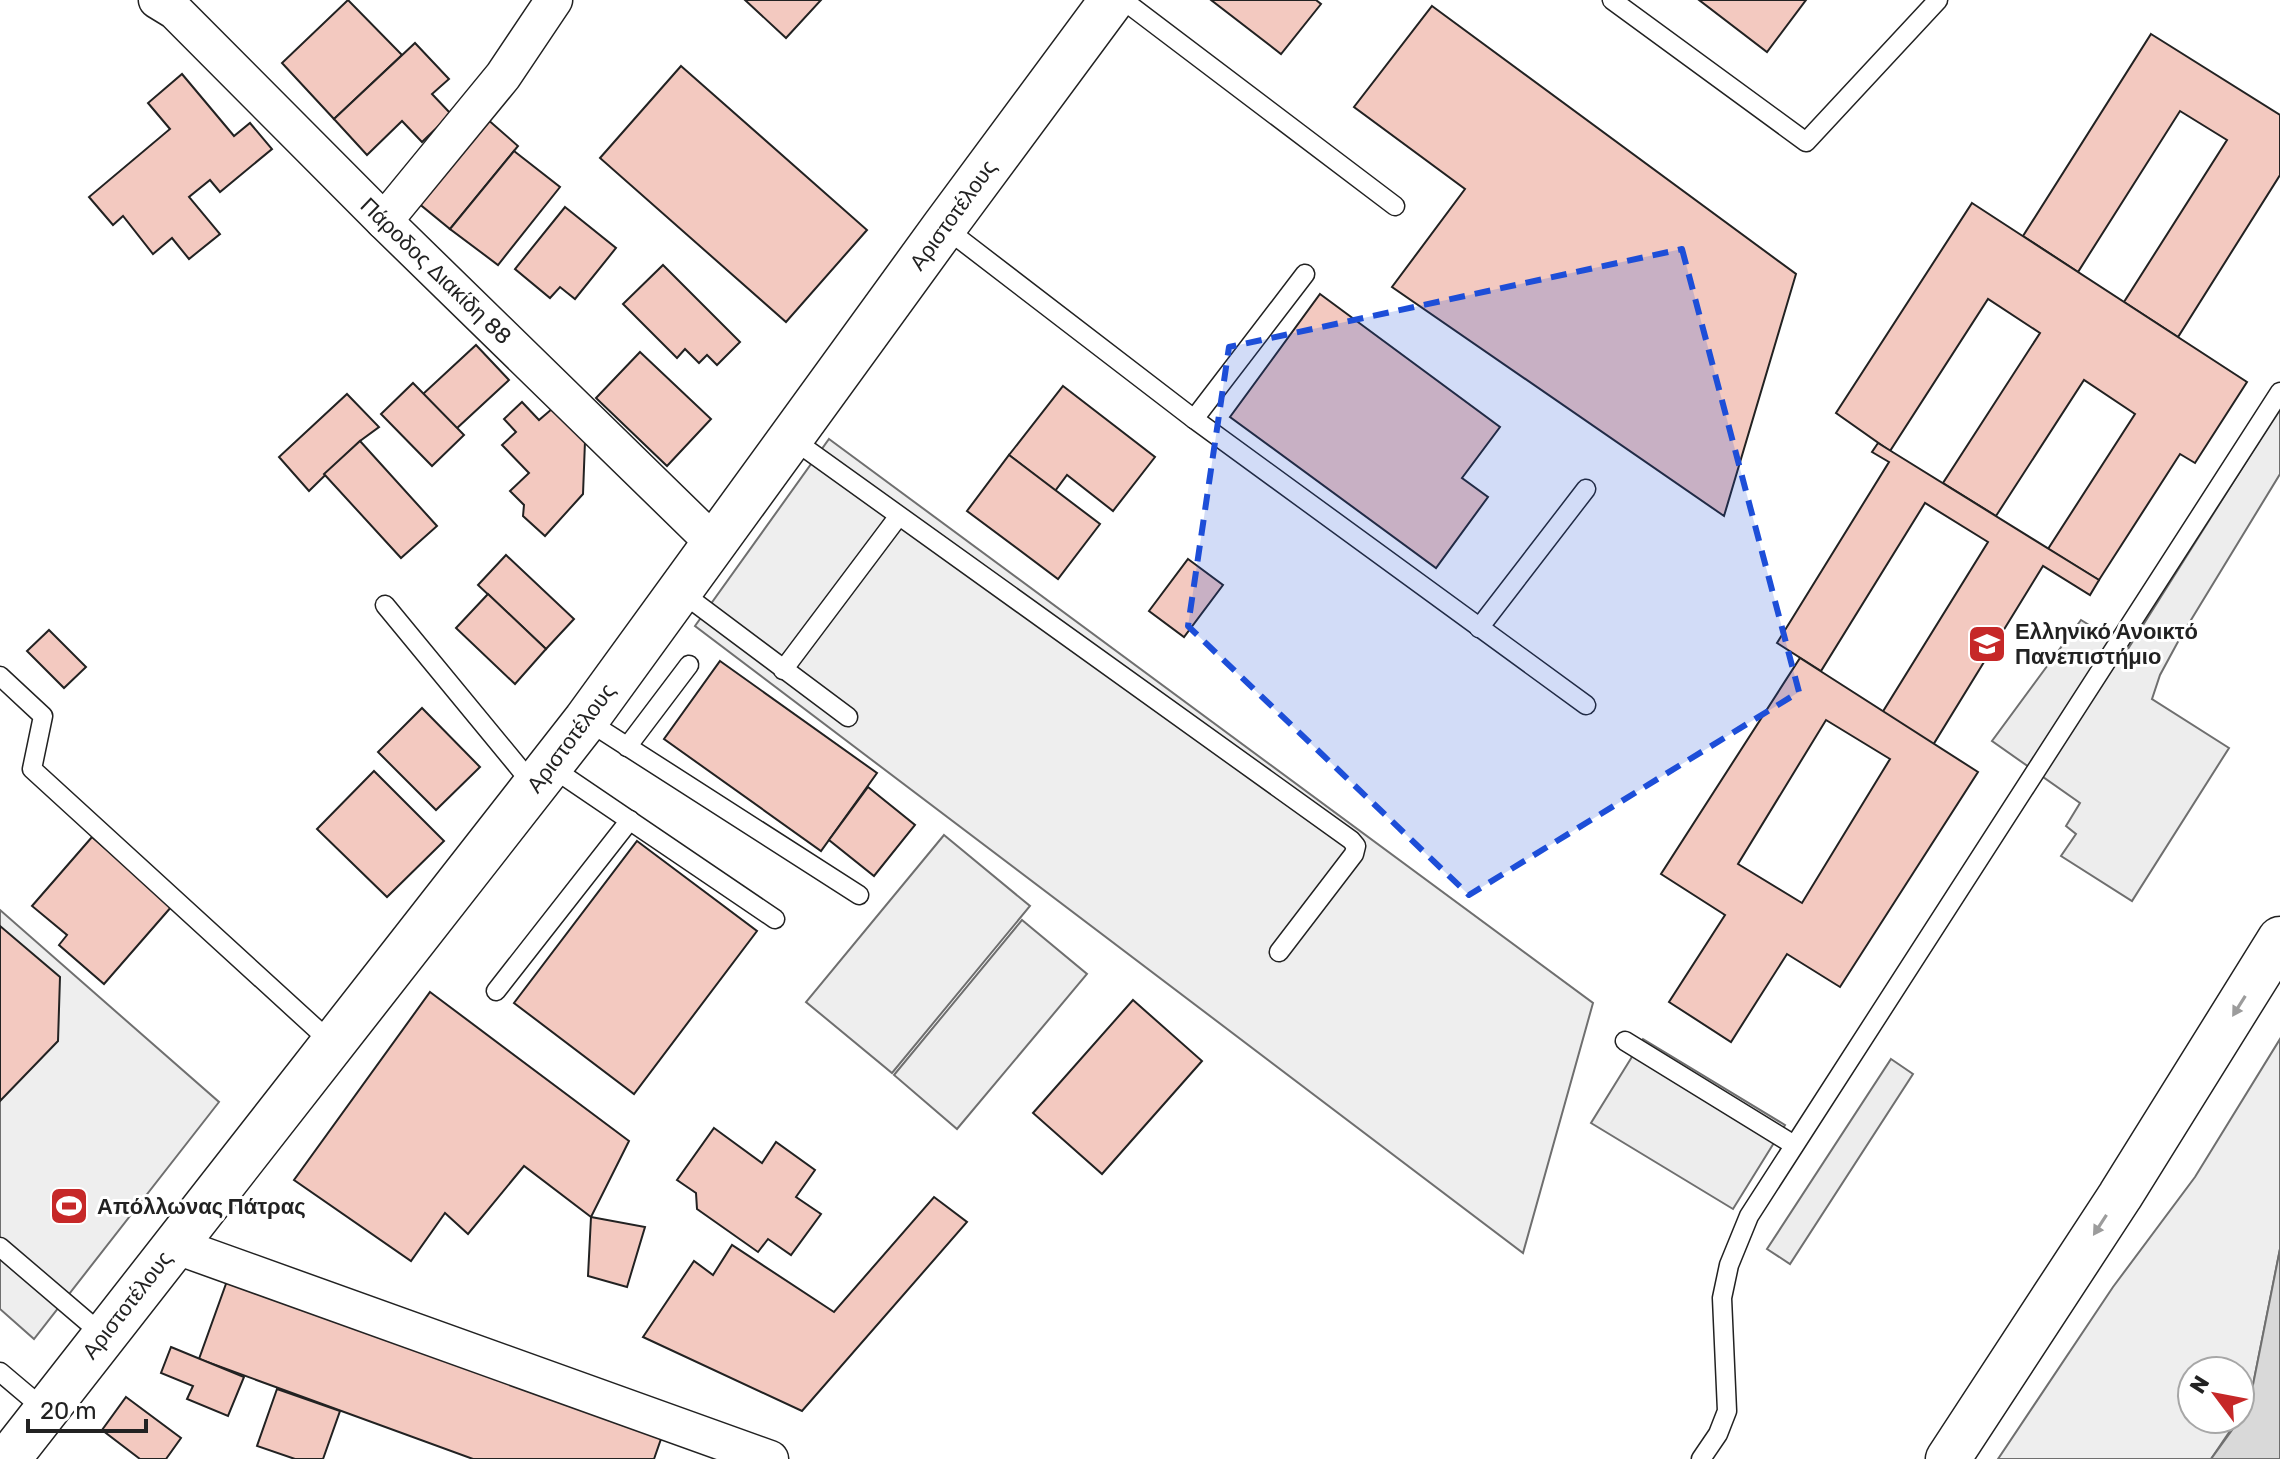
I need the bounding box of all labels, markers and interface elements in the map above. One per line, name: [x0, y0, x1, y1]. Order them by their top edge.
street label: Αριστοτέλους: [904, 154, 1002, 276]
street label: Πάροδος Διακίδη 88: [355, 192, 517, 350]
place label: Ελληνικό Ανοικτό Πανεπιστήμιο: [2015, 618, 2198, 670]
school or university icon: Ελληνικό Ανοικτό Πανεπιστήμιο: [1966, 623, 2008, 665]
street label: Αριστοτέλους: [521, 678, 621, 798]
one-way arrow: [2233, 995, 2247, 1017]
sports icon: Απόλλωνας Πάτρας: [48, 1185, 90, 1227]
place label: Απόλλωνας Πάτρας: [97, 1193, 306, 1220]
one-way arrow: [2093, 1215, 2108, 1236]
street label: Αριστοτέλους: [76, 1245, 178, 1365]
north arrow: [2176, 1355, 2256, 1435]
text: N: [2184, 1371, 2215, 1399]
scale bar: [28, 1383, 146, 1433]
text: 20 m: [40, 1397, 97, 1425]

